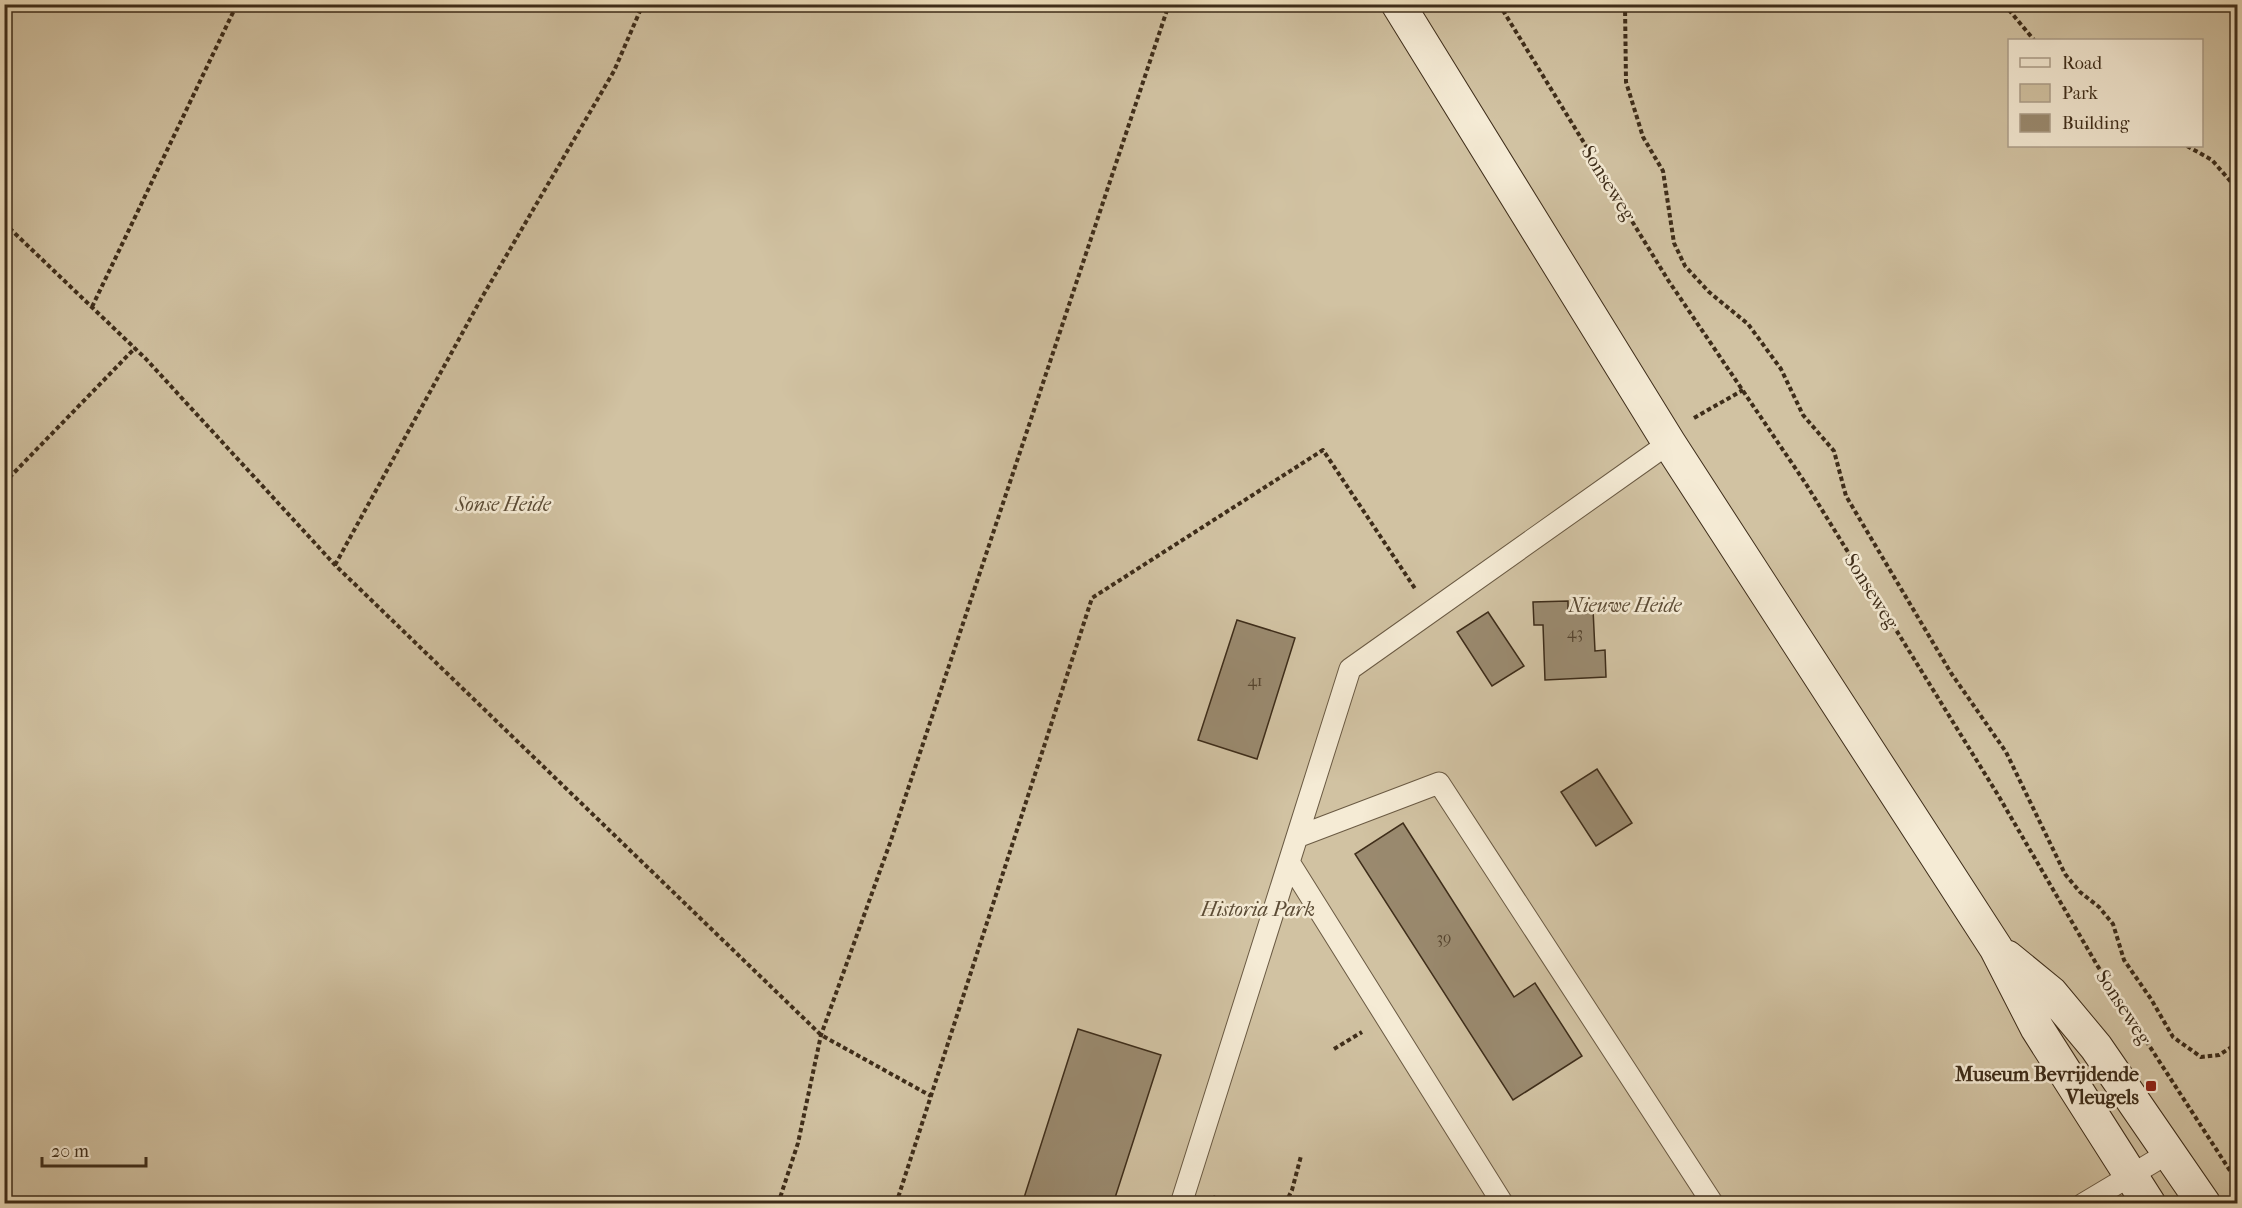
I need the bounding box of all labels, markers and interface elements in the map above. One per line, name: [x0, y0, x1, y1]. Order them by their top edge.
legend: [2008, 39, 2203, 147]
text: Road: [2062, 53, 2102, 74]
text: Park: [2062, 83, 2099, 104]
text: Building: [2062, 113, 2130, 134]
street label: Sonseweg: [1577, 141, 1641, 225]
park label: Sonse Heide: [454, 493, 552, 516]
street label: Sonseweg: [1840, 549, 1904, 633]
park label: Nieuwe Heide: [1567, 594, 1683, 617]
house number: 43: [1567, 623, 1583, 642]
house number: 41: [1247, 671, 1263, 690]
park label: Historia Park: [1200, 898, 1315, 921]
house number: 39: [1437, 928, 1451, 947]
street label: Sonseweg: [2091, 966, 2156, 1049]
place label: Museum Bevrijdende Vleugels: [1954, 1063, 2140, 1109]
marker: Museum Bevrijdende Vleugels: [2144, 1079, 2158, 1093]
scale bar: [42, 1130, 146, 1168]
text: 20 m: [51, 1141, 89, 1162]

